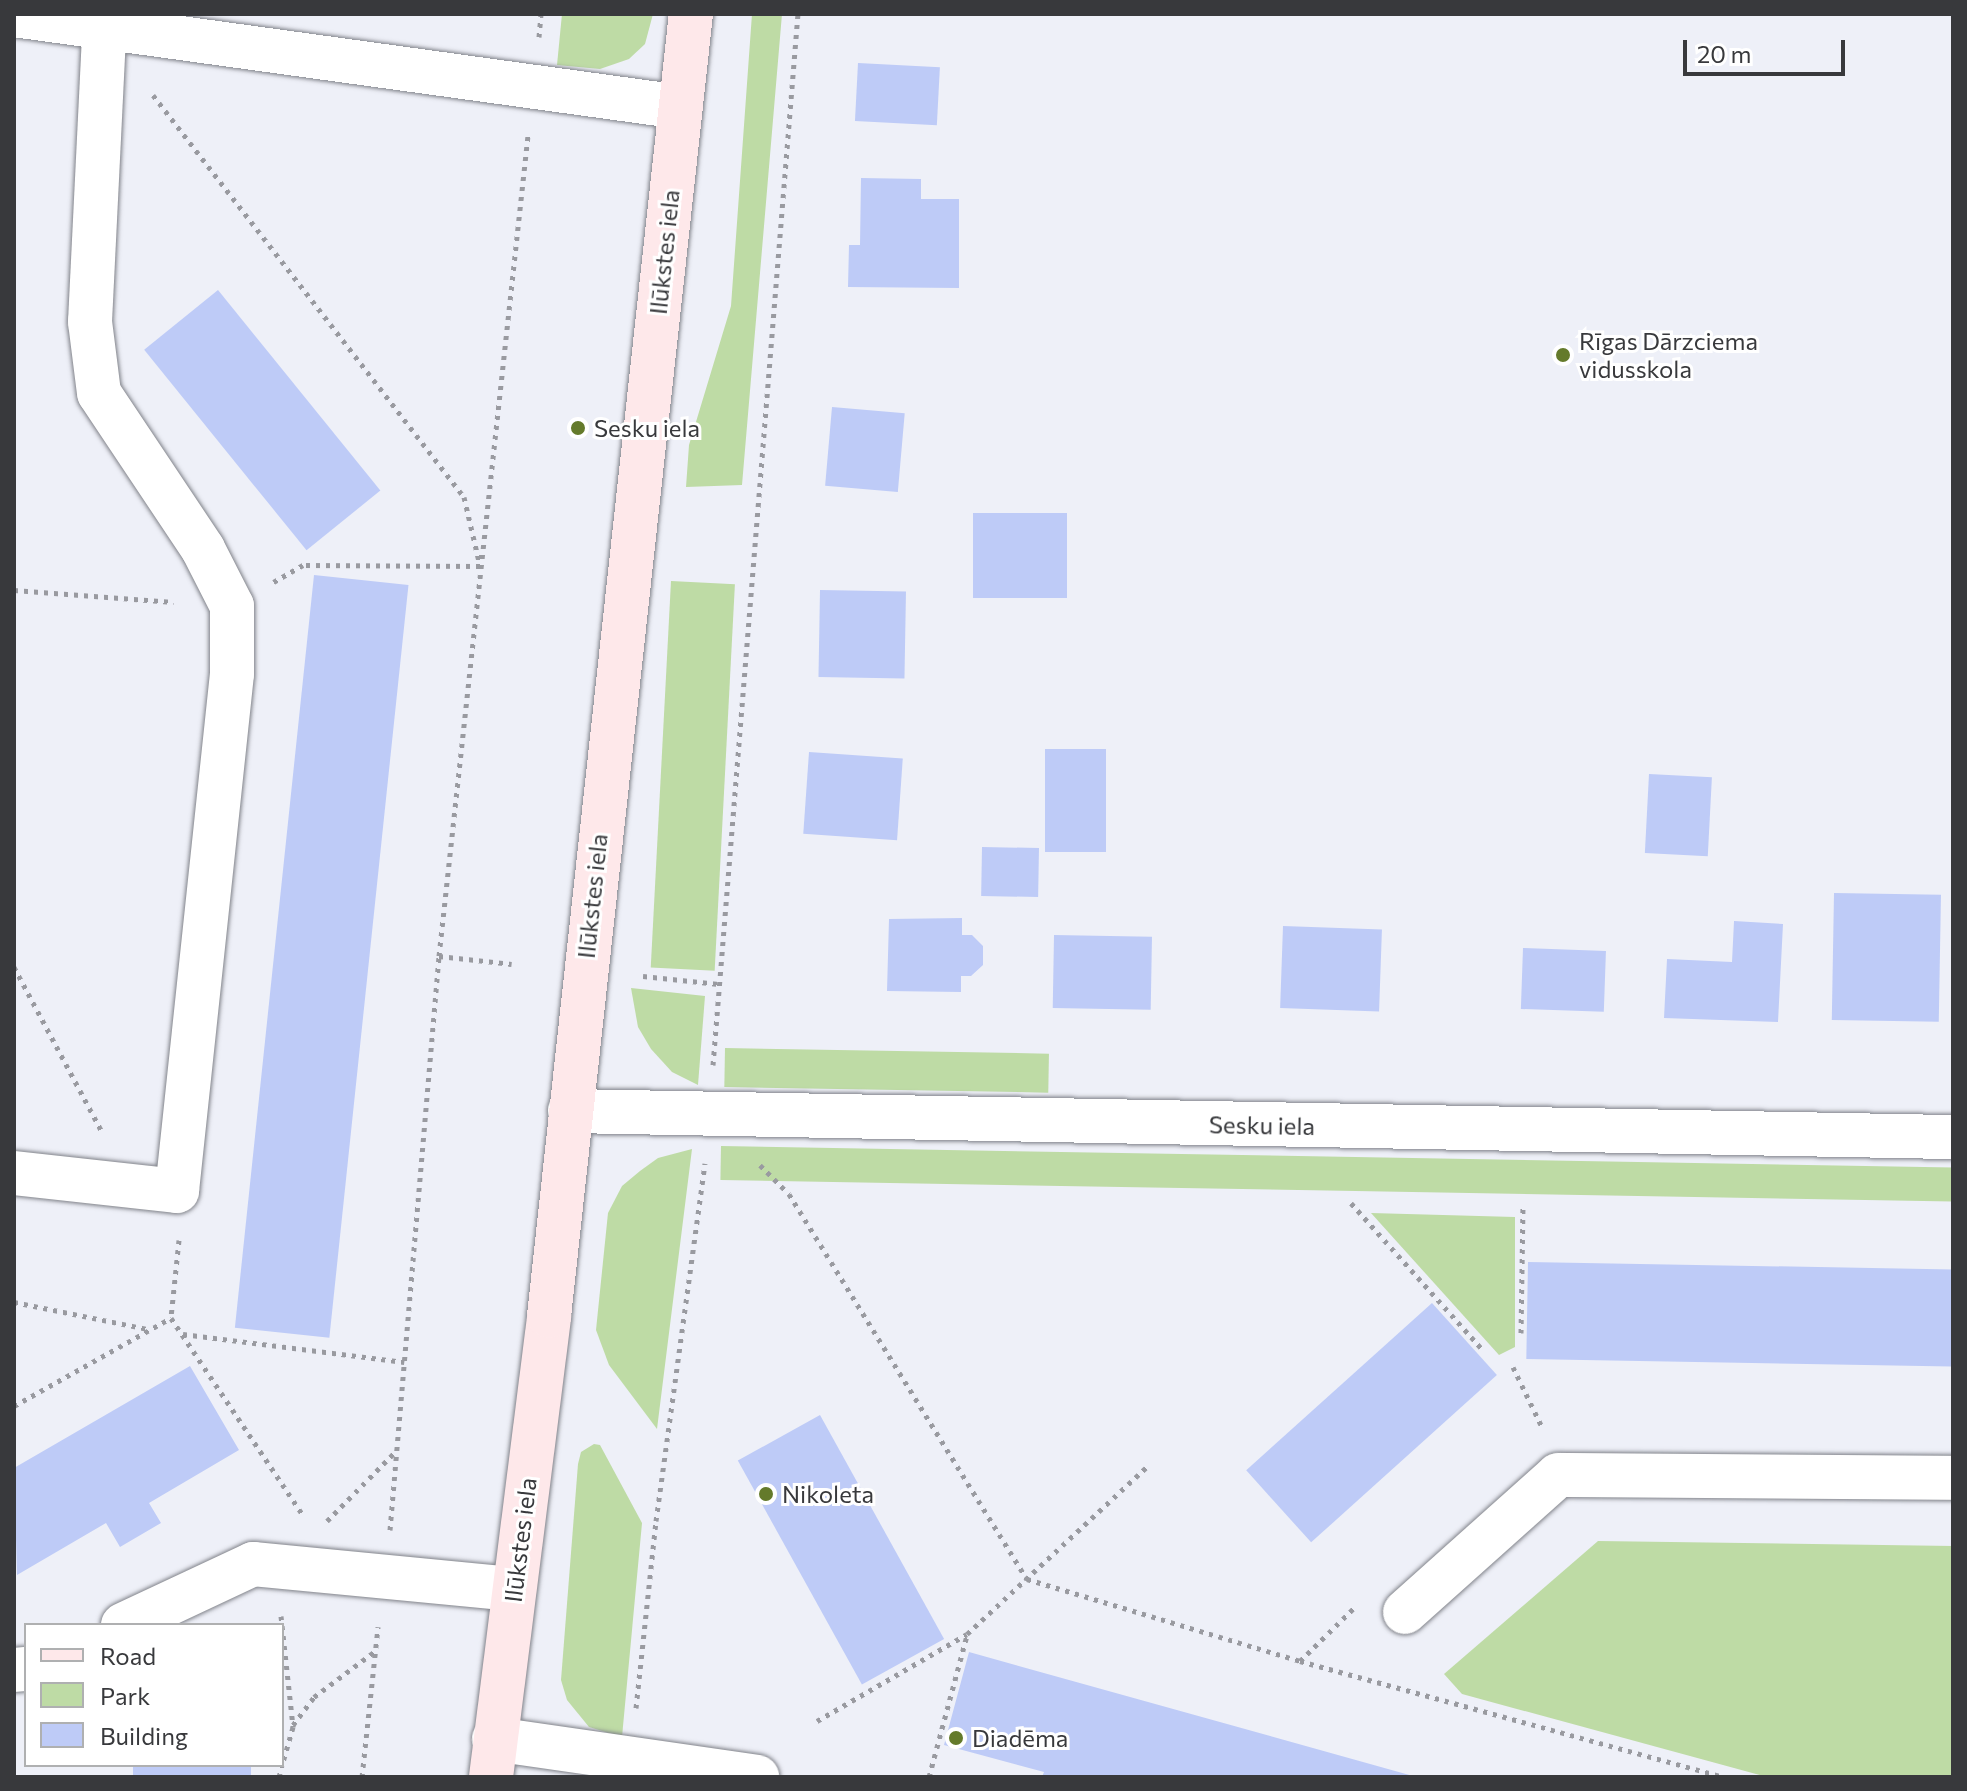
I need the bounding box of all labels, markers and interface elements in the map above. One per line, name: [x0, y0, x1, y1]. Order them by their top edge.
scale bar: [1687, 24, 1849, 74]
text: 20 m: [1697, 39, 1751, 68]
street label: Ilūkstes iela: [643, 188, 685, 316]
place label: Rīgas Dārzciema vidusskola: [1579, 327, 1758, 383]
marker: Rīgas Dārzciema vidusskola: [1554, 346, 1572, 364]
place label: Sesku iela: [594, 414, 700, 442]
marker: Sesku iela: [569, 419, 587, 437]
street label: Ilūkstes iela: [571, 832, 613, 960]
street label: Sesku iela: [1209, 1110, 1315, 1140]
street label: Ilūkstes iela: [498, 1476, 542, 1604]
place label: Nikoleta: [782, 1480, 874, 1508]
marker: Nikoleta: [757, 1485, 775, 1503]
legend: [24, 1623, 284, 1767]
text: Road: [100, 1641, 156, 1670]
text: Park: [100, 1681, 150, 1710]
text: Building: [100, 1721, 188, 1750]
place label: Diadēma: [972, 1724, 1068, 1752]
marker: Diadēma: [947, 1729, 965, 1747]

